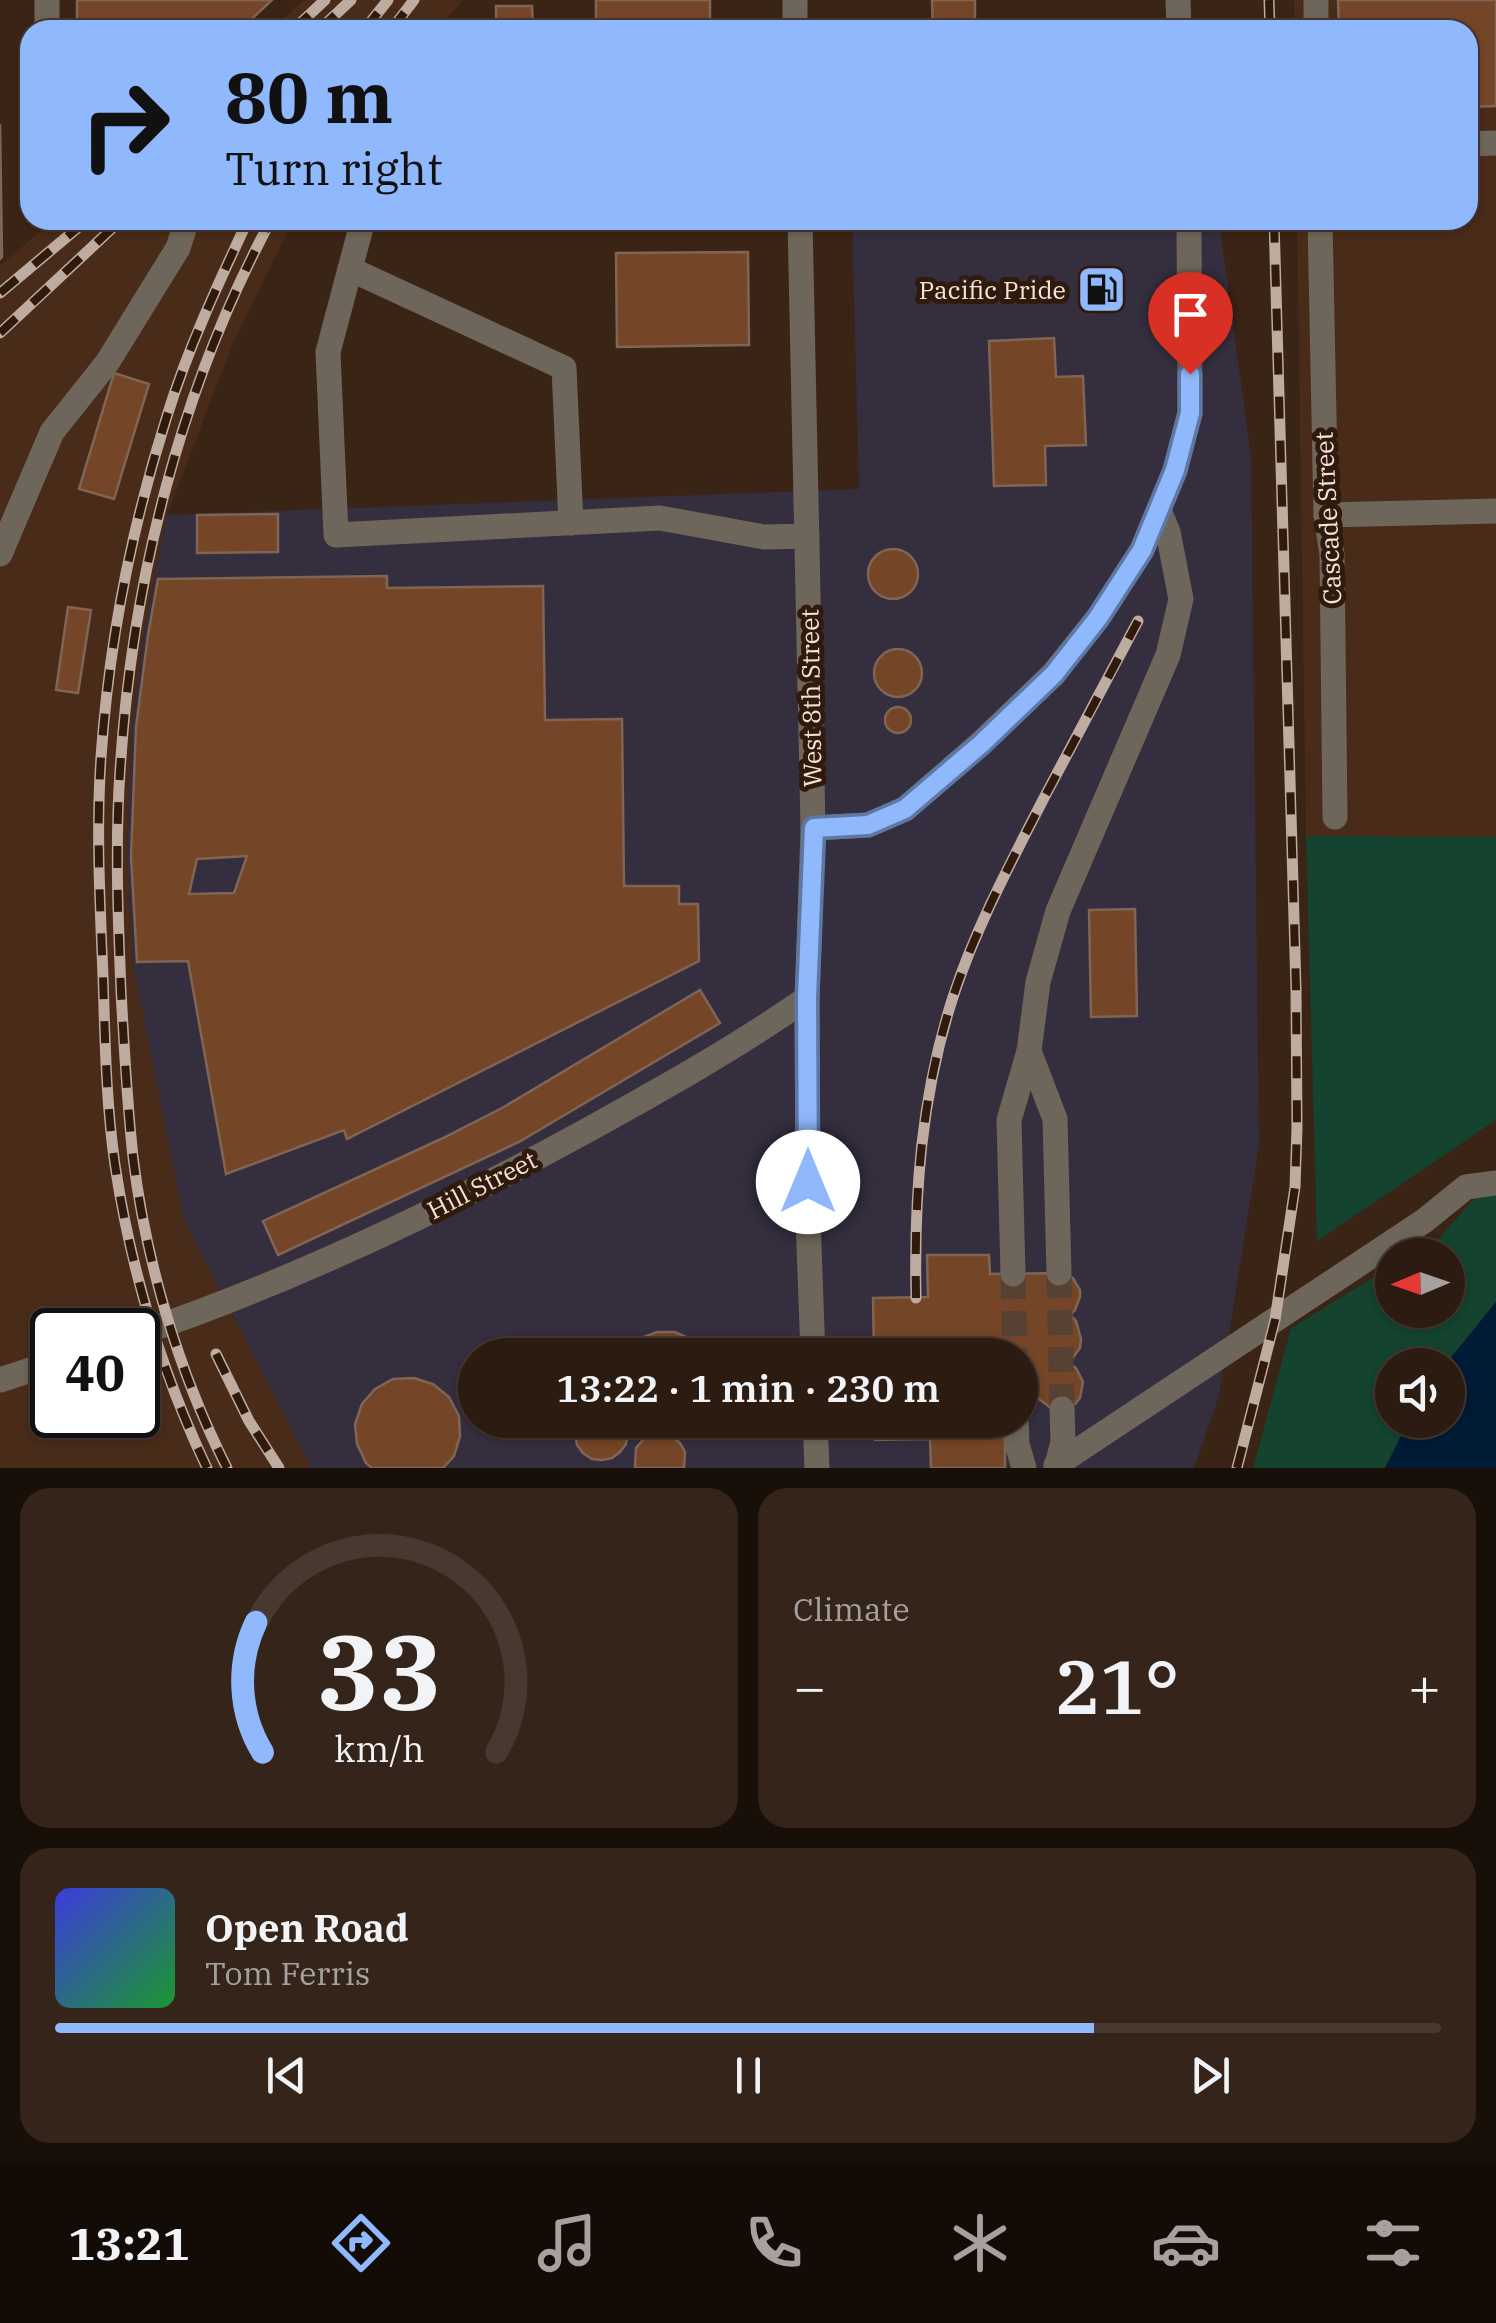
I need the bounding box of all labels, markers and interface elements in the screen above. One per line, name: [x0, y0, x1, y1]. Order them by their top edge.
text: 80 m: [225, 51, 393, 142]
icon: right: [60, 60, 190, 190]
text: Turn right: [225, 139, 443, 197]
fuel station icon: Pacific Pride: [1075, 264, 1127, 316]
pin: [1148, 272, 1233, 375]
place label: Pacific Pride: [919, 273, 1066, 306]
icon: arrive: [1163, 287, 1218, 342]
street label: Cascade Street: [1306, 431, 1349, 605]
street label: West 8th Street: [792, 608, 829, 788]
position arrow: [756, 1130, 860, 1234]
street label: Hill Street: [421, 1143, 542, 1226]
north arrow: [1375, 1238, 1465, 1328]
map controls: [1375, 1238, 1465, 1438]
speed limit sign: 40: [30, 1308, 160, 1438]
button: sound: [1375, 1348, 1465, 1438]
text: 13:22 · 1 min · 230 m: [556, 1363, 940, 1412]
text: Climate: [793, 1588, 910, 1630]
text: 33: [317, 1603, 441, 1739]
text: 21°: [1054, 1637, 1180, 1735]
text: −: [793, 1651, 826, 1722]
text: +: [1408, 1651, 1441, 1722]
text: km/h: [334, 1725, 424, 1772]
text: Open Road: [205, 1903, 409, 1952]
text: Tom Ferris: [205, 1952, 370, 1994]
icon: previous: [259, 2048, 314, 2103]
icon: pause: [721, 2048, 776, 2103]
icon: next: [1183, 2048, 1238, 2103]
icon: directions: [326, 2208, 396, 2278]
icon: music: [532, 2208, 602, 2278]
icon: phone: [739, 2208, 809, 2278]
icon: climate: [945, 2208, 1015, 2278]
icon: car: [1151, 2208, 1221, 2278]
icon: filters: [1358, 2208, 1428, 2278]
text: 13:21: [68, 2214, 190, 2272]

